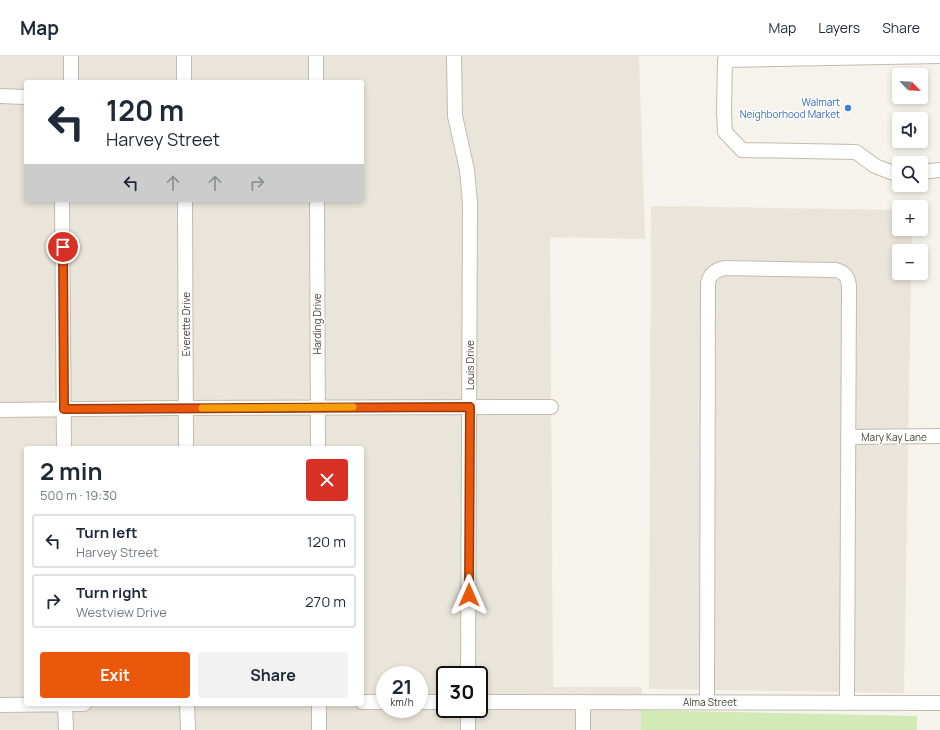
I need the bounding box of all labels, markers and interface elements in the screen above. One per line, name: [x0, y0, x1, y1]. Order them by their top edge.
text: Map: [20, 15, 59, 41]
text: Map: [768, 18, 796, 37]
text: Layers: [818, 18, 860, 37]
text: Share: [882, 18, 920, 37]
north arrow: [892, 68, 928, 104]
map controls: [892, 68, 928, 280]
text: 120 m: [106, 91, 184, 129]
place label: Walmart Neighborhood Market: [740, 95, 840, 121]
icon: left: [40, 96, 92, 148]
marker: Walmart Neighborhood Market: [843, 103, 853, 113]
button: sound: [892, 112, 928, 148]
text: Harvey Street: [106, 127, 220, 151]
button: search: [892, 156, 928, 192]
icon: left: [120, 172, 142, 194]
icon: ahead: [162, 172, 184, 194]
icon: ahead: [204, 172, 226, 194]
icon: right: [246, 172, 268, 194]
button: +: [892, 200, 928, 236]
pin: [46, 230, 80, 264]
icon: arrive: [52, 236, 74, 258]
button: −: [892, 244, 928, 280]
street label: Everette Drive: [179, 292, 193, 356]
street label: Harding Drive: [310, 293, 324, 355]
street label: Louis Drive: [463, 340, 477, 390]
street label: Mary Kay Lane: [861, 430, 927, 444]
text: 2 min: [40, 454, 102, 487]
button: close: [306, 459, 348, 501]
text: 500 m · 19:30: [40, 486, 117, 504]
text: Turn left: [76, 522, 138, 543]
icon: left: [42, 530, 64, 552]
text: 120 m: [307, 531, 346, 552]
text: Harvey Street: [76, 543, 158, 561]
position arrow: [448, 574, 490, 616]
text: Turn right: [76, 582, 147, 603]
icon: right: [42, 590, 64, 612]
text: 270 m: [305, 591, 346, 612]
text: Westview Drive: [76, 603, 167, 621]
button: Exit: [40, 652, 190, 698]
button: Share: [198, 652, 348, 698]
speed limit sign: 30: [436, 666, 488, 718]
text: 21: [392, 673, 412, 700]
text: km/h: [390, 695, 414, 709]
street label: Alma Street: [683, 695, 737, 709]

